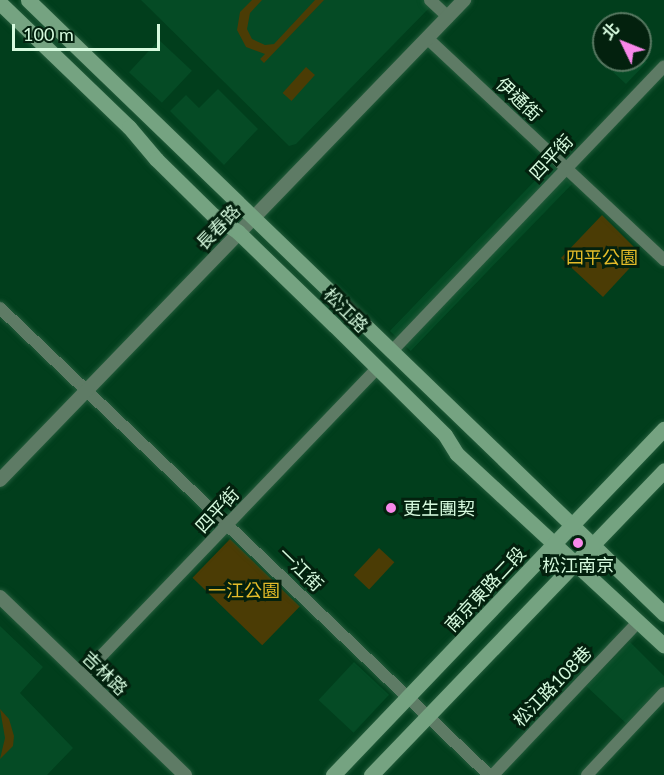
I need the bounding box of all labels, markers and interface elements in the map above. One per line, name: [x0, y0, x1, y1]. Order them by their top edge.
scale bar: [15, 12, 164, 50]
north arrow: [592, 12, 652, 72]
text: 北: [598, 18, 622, 43]
text: 100 m: [23, 23, 74, 45]
street label: 伊通街: [492, 73, 546, 125]
street label: 四平街: [525, 130, 577, 184]
street label: 長春路: [191, 200, 245, 254]
park label: 四平公園: [566, 246, 638, 268]
street label: 松江路: [319, 283, 373, 337]
street label: 四平街: [191, 483, 243, 537]
place label: 更生團契: [403, 497, 475, 519]
marker: 更生團契: [384, 501, 398, 515]
marker: 松江南京: [569, 534, 587, 552]
street label: 一江街: [274, 542, 328, 596]
street label: 南京東路二段: [440, 542, 530, 636]
place label: 松江南京: [542, 554, 614, 576]
park label: 一江公園: [208, 579, 280, 601]
street label: 松江路108巷: [508, 641, 596, 731]
street label: 吉林路: [78, 646, 132, 700]

